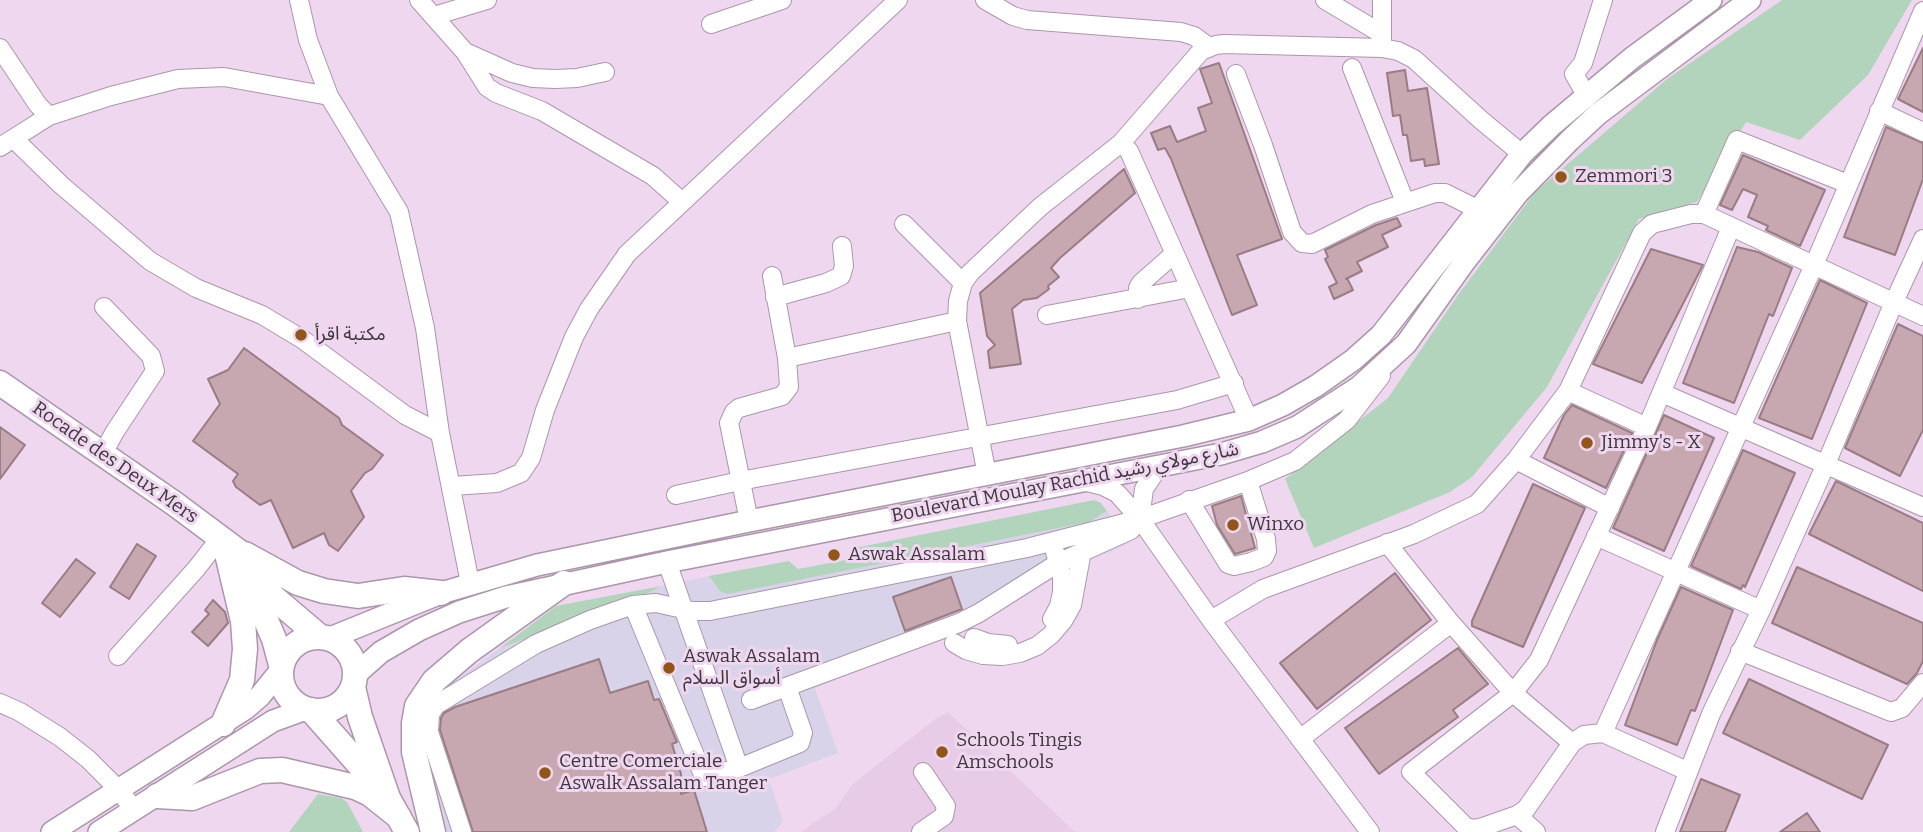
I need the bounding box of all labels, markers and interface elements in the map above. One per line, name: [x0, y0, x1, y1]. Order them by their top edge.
place label: Zemmori 3: [1575, 166, 1673, 188]
marker: Zemmori 3: [1553, 169, 1569, 185]
place label: مكتبة اقرأ: [315, 324, 386, 346]
marker: مكتبة اقرأ: [293, 327, 309, 343]
street label: Rocade des Deux Mers: [28, 397, 202, 529]
place label: Jimmy's - X: [1601, 432, 1701, 454]
marker: Jimmy's - X: [1579, 435, 1595, 451]
street label: Boulevard Moulay Rachid شارع مولاي رشيد: [889, 438, 1241, 528]
place label: Winxo: [1247, 514, 1304, 536]
marker: Winxo: [1225, 517, 1241, 533]
place label: Aswak Assalam: [848, 544, 985, 566]
marker: Aswak Assalam: [826, 547, 842, 563]
place label: Aswak Assalam أسواق السلام: [683, 646, 820, 690]
marker: Aswak Assalam أسواق السلام: [661, 660, 677, 676]
place label: Schools Tingis Amschools: [956, 730, 1082, 774]
marker: Schools Tingis Amschools: [934, 744, 950, 760]
place label: Centre Comerciale Aswalk Assalam Tanger: [559, 751, 767, 795]
marker: Centre Comerciale Aswalk Assalam Tanger: [537, 765, 553, 781]

